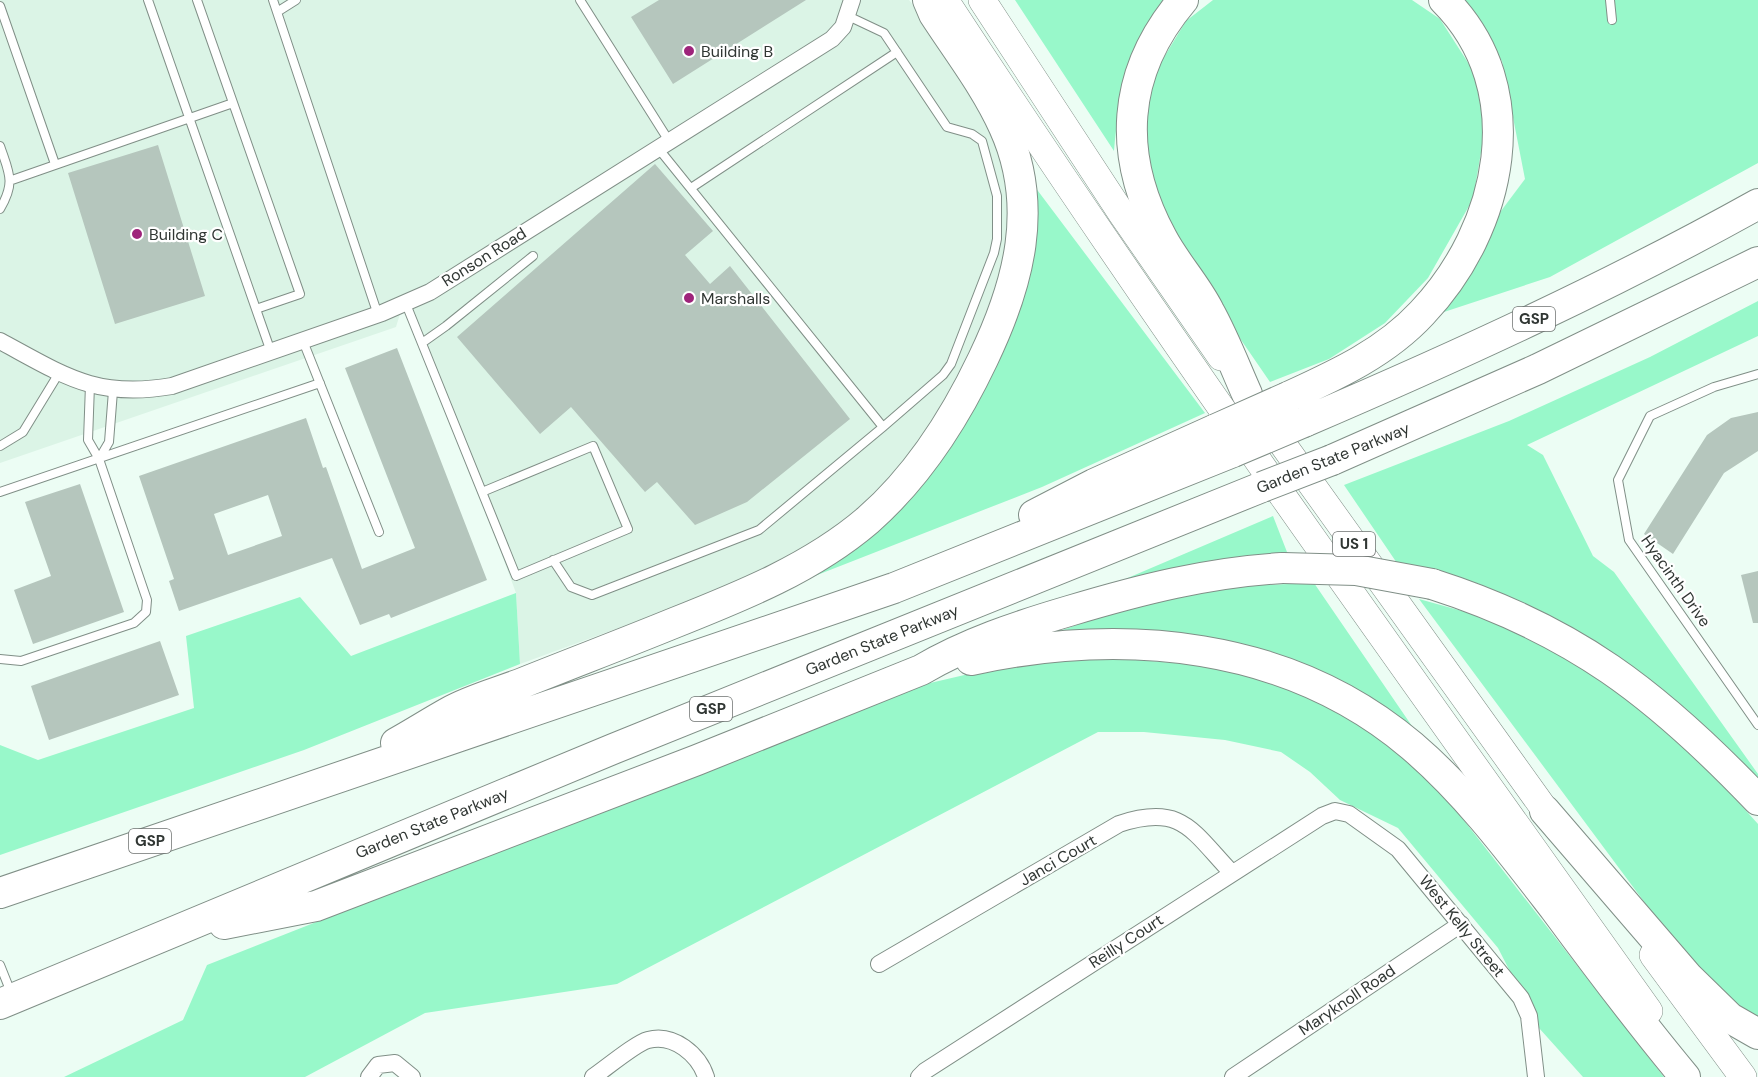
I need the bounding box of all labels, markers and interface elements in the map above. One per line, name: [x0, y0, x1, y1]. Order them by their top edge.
place label: Building B: [701, 41, 773, 62]
marker: Building B: [682, 44, 696, 58]
street label: Ronson Road: [438, 223, 530, 291]
place label: Building C: [149, 224, 223, 245]
marker: Building C: [130, 227, 144, 241]
place label: Marshalls: [701, 288, 770, 309]
marker: Marshalls: [682, 291, 696, 305]
road number: GSP: [1513, 307, 1555, 331]
street label: Garden State Parkway: [1253, 418, 1413, 498]
street label: Hyacinth Drive: [1636, 531, 1716, 631]
road number: US 1: [1333, 532, 1375, 556]
street label: Garden State Parkway: [802, 600, 962, 680]
road number: GSP: [690, 697, 732, 721]
street label: Garden State Parkway: [352, 783, 512, 863]
road number: GSP: [129, 829, 171, 853]
street label: Janci Court: [1016, 830, 1100, 890]
street label: West Kelly Street: [1414, 871, 1510, 981]
street label: Reilly Court: [1085, 909, 1167, 973]
street label: Maryknoll Road: [1295, 960, 1399, 1040]

